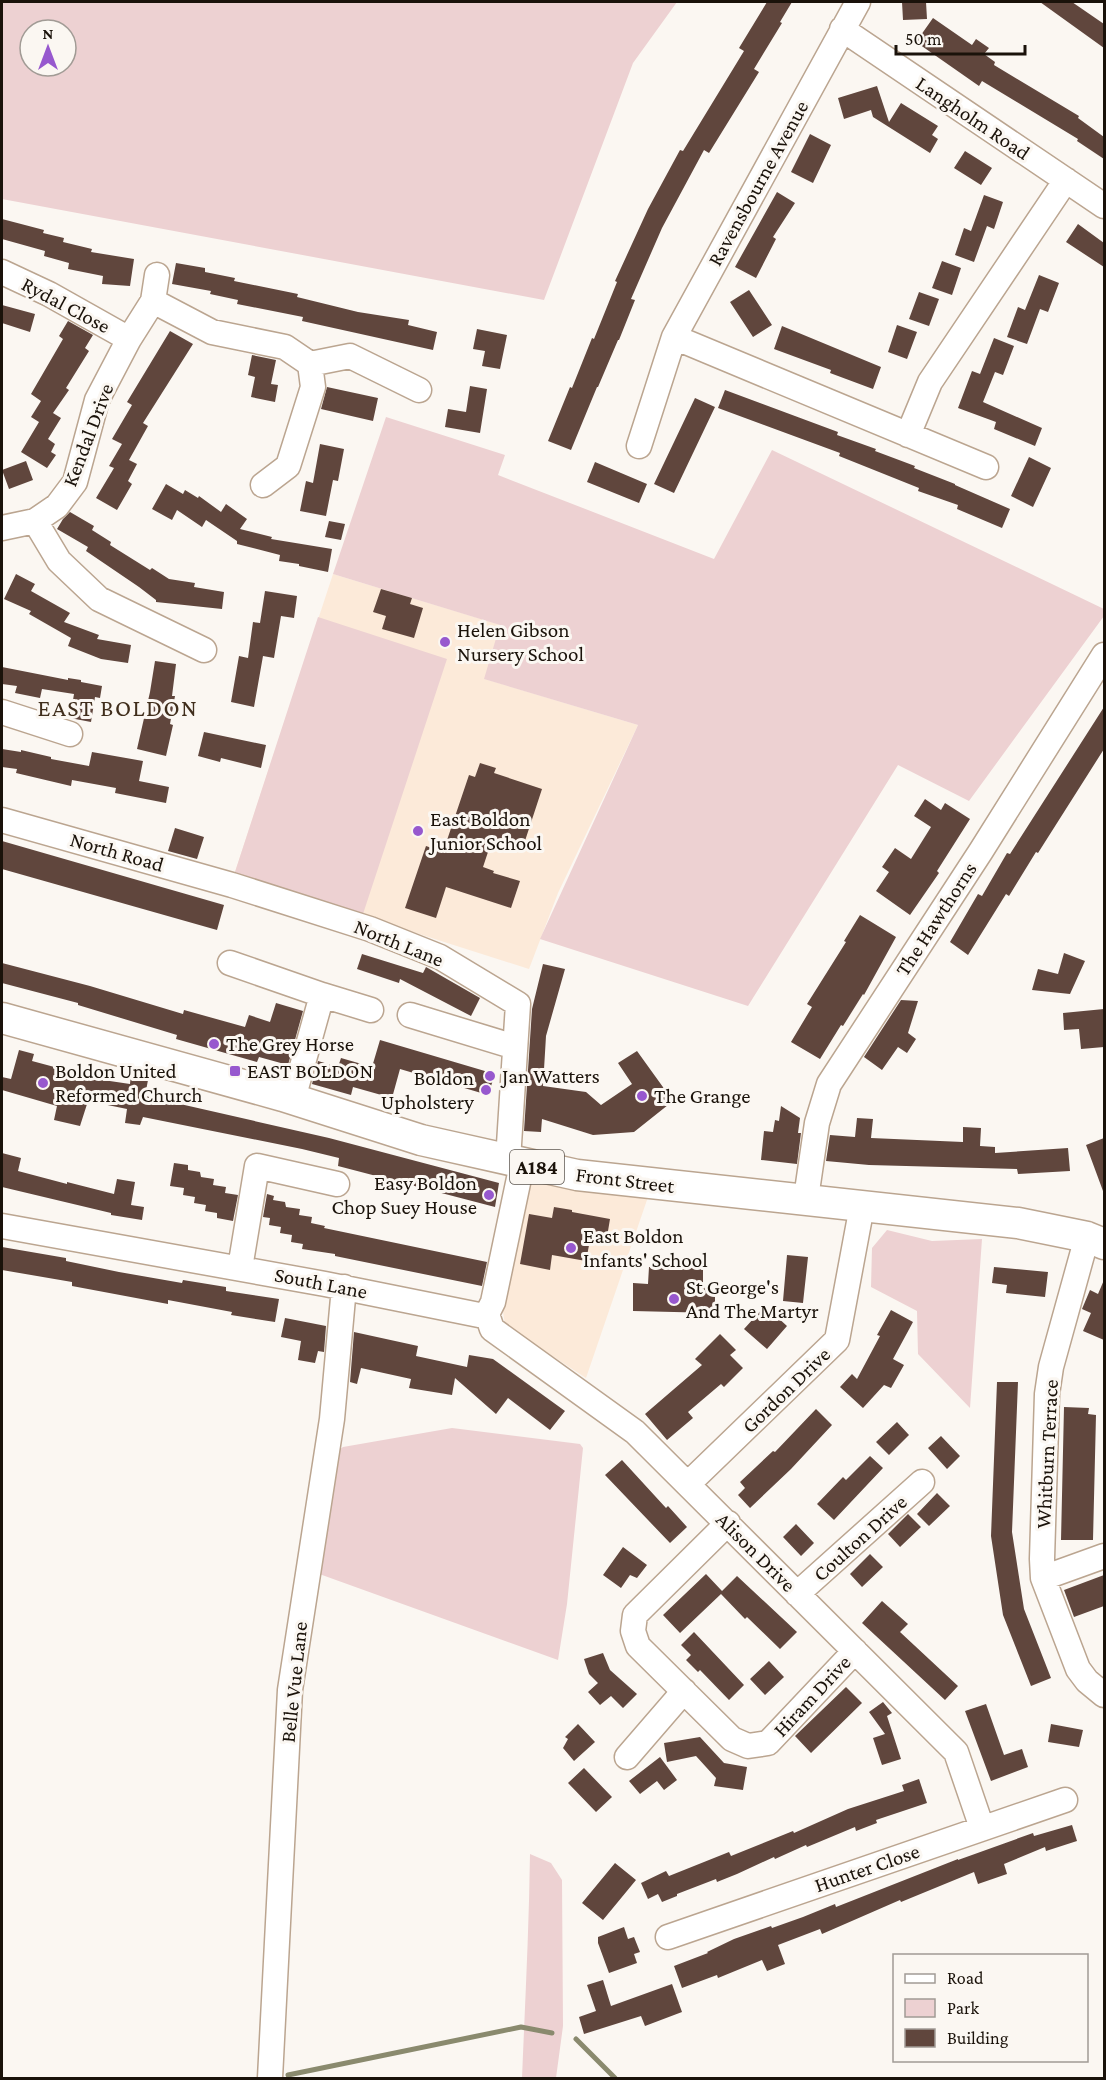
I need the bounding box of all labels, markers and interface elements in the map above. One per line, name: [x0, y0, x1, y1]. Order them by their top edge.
north arrow: [18, 18, 78, 78]
scale bar: [896, 18, 1025, 56]
text: N: [43, 25, 54, 42]
text: 50 m: [905, 29, 942, 49]
street label: Langholm Road: [911, 71, 1035, 165]
street label: Ravensbourne Avenue: [703, 96, 813, 270]
street label: Rydal Close: [18, 272, 114, 338]
street label: Kendal Drive: [57, 380, 119, 490]
place label: Helen Gibson Nursery School: [457, 618, 584, 666]
marker: Helen Gibson Nursery School: [438, 635, 452, 649]
district label: EAST BOLDON: [38, 694, 198, 721]
place label: East Boldon Junior School: [428, 807, 542, 855]
marker: East Boldon Junior School: [411, 824, 425, 838]
street label: North Road: [67, 827, 167, 877]
street label: The Hawthorns: [890, 858, 982, 980]
street label: North Lane: [351, 914, 447, 972]
place label: The Grey Horse: [226, 1032, 354, 1056]
marker: The Grey Horse: [207, 1037, 221, 1051]
place label: Boldon United Reformed Church: [55, 1059, 202, 1107]
place label: EAST BOLDON: [247, 1059, 373, 1083]
marker: EAST BOLDON: [228, 1064, 242, 1078]
place label: Jan Watters: [500, 1064, 600, 1088]
place label: Boldon Upholstery: [381, 1066, 474, 1114]
marker: Jan Watters: [483, 1069, 497, 1083]
marker: Boldon United Reformed Church: [36, 1076, 50, 1090]
marker: Boldon Upholstery: [479, 1083, 493, 1097]
place label: The Grange: [654, 1084, 751, 1108]
marker: The Grange: [635, 1089, 649, 1103]
road number: A184: [510, 1150, 564, 1184]
street label: Front Street: [574, 1162, 677, 1198]
place label: Easy Boldon Chop Suey House: [331, 1171, 477, 1219]
marker: Easy Boldon Chop Suey House: [482, 1188, 496, 1202]
place label: East Boldon Infants' School: [583, 1224, 708, 1272]
marker: East Boldon Infants' School: [564, 1241, 578, 1255]
street label: South Lane: [272, 1262, 370, 1304]
place label: St George's And The Martyr: [686, 1275, 819, 1323]
marker: St George's And The Martyr: [667, 1292, 681, 1306]
street label: Gordon Drive: [737, 1342, 835, 1438]
street label: Whitburn Terrace: [1031, 1379, 1063, 1529]
street label: Coulton Drive: [808, 1490, 912, 1586]
street label: Alison Drive: [711, 1507, 801, 1597]
street label: Belle Vue Lane: [276, 1620, 312, 1744]
street label: Hiram Drive: [768, 1650, 856, 1742]
street label: Hunter Close: [811, 1839, 923, 1897]
legend: [893, 1954, 1088, 2062]
text: Road: [947, 1968, 984, 1988]
text: Park: [947, 1998, 979, 2018]
text: Building: [947, 2028, 1009, 2048]

